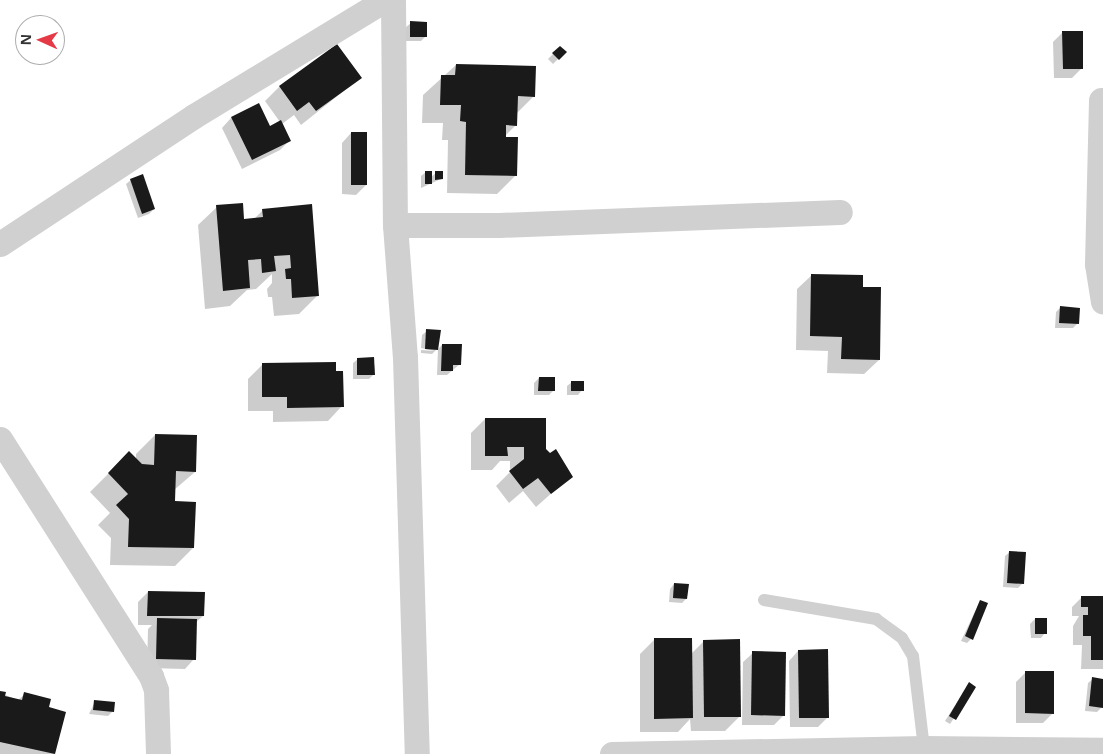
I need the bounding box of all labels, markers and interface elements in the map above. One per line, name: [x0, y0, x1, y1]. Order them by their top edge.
north arrow: [15, 15, 65, 65]
text: N: [16, 33, 35, 46]

